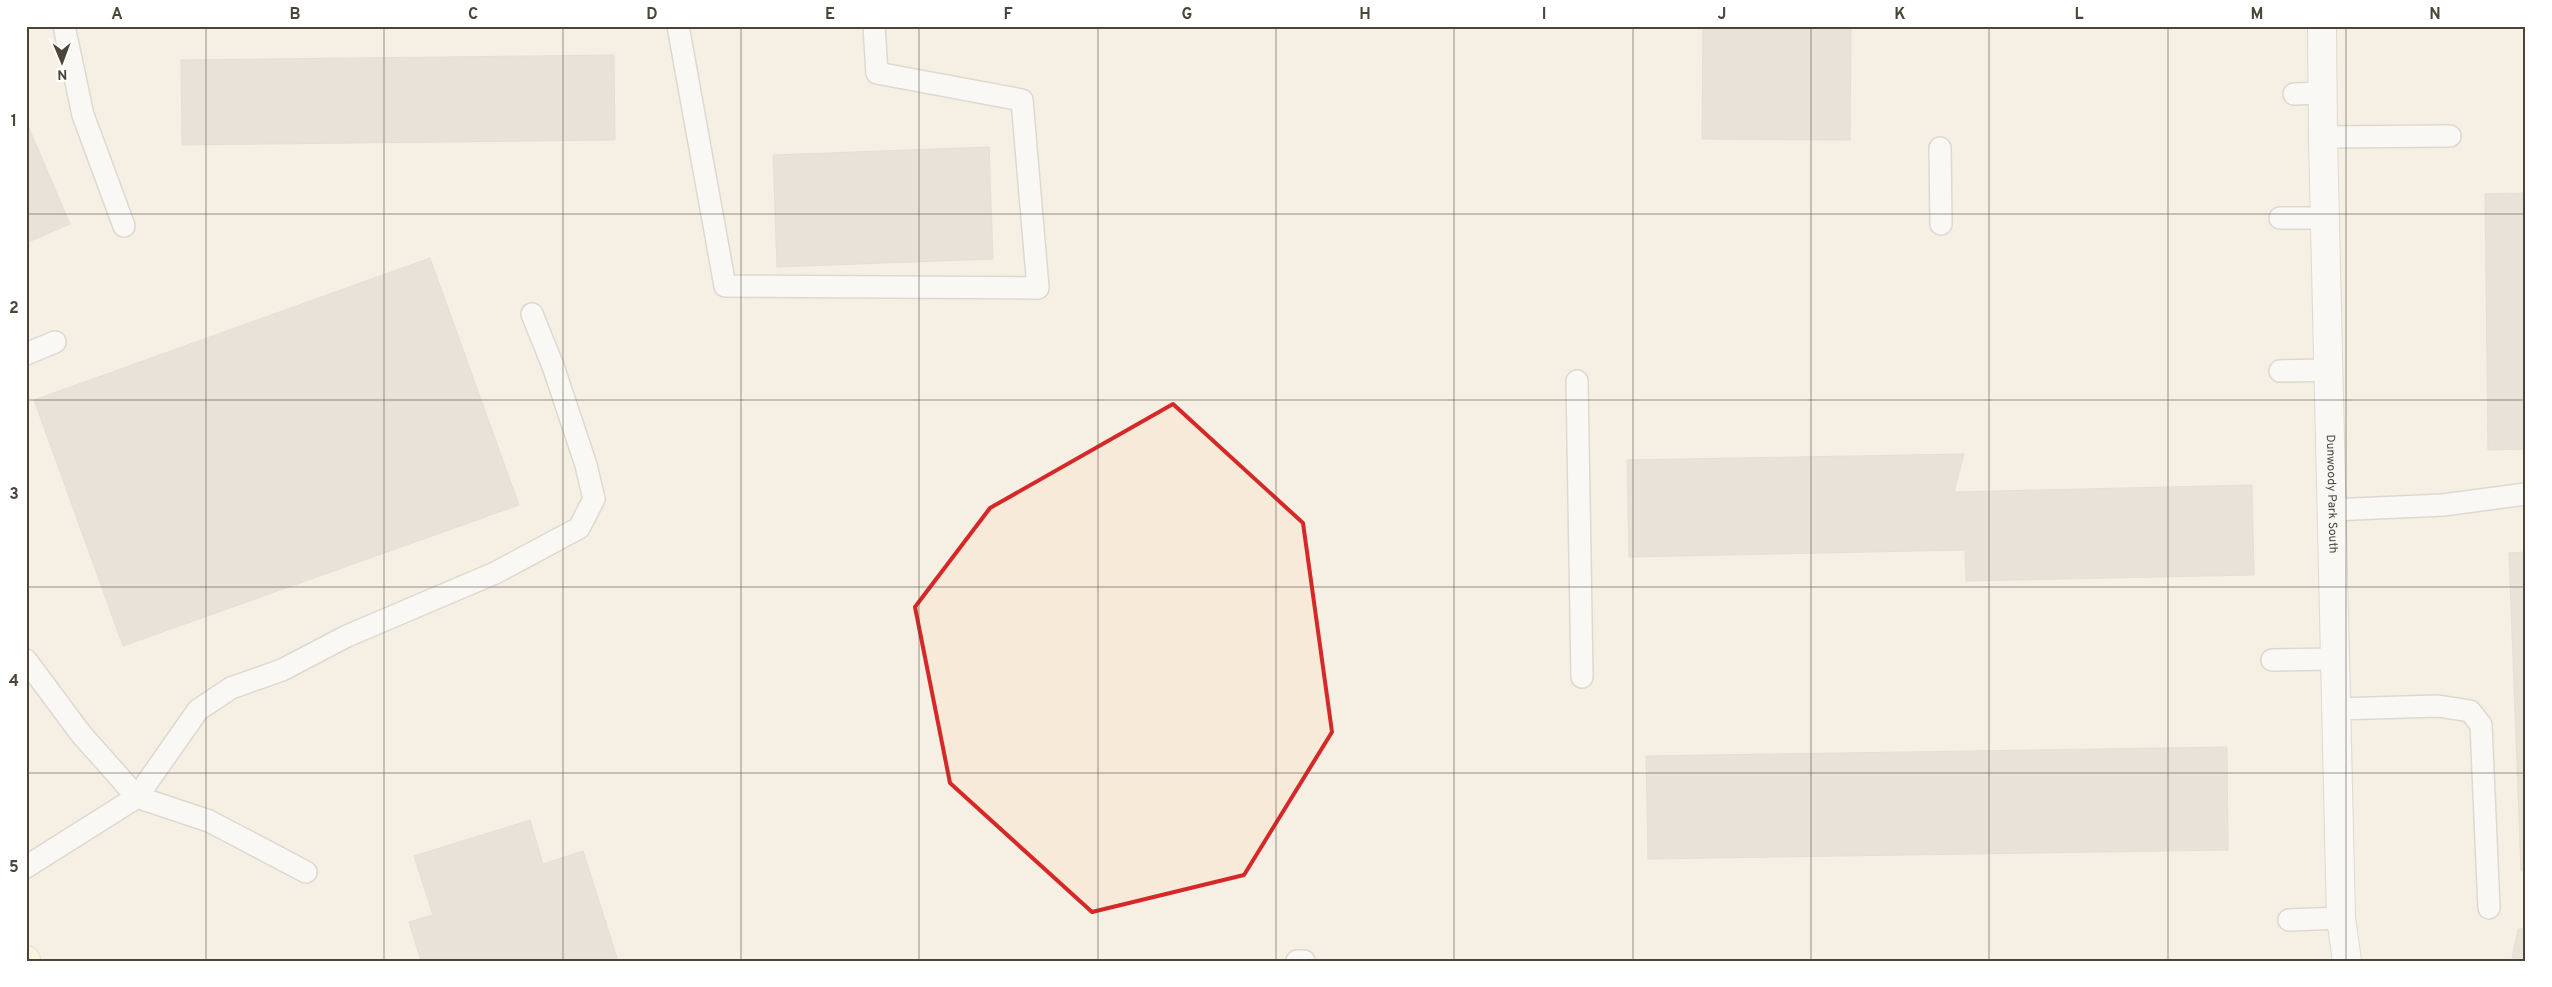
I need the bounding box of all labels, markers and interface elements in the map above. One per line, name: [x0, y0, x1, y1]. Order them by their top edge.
text: A: [111, 5, 123, 25]
text: B: [289, 5, 301, 25]
text: C: [468, 5, 478, 25]
text: D: [646, 5, 658, 25]
text: E: [825, 5, 835, 25]
text: F: [1003, 5, 1013, 25]
text: G: [1182, 5, 1192, 25]
text: H: [1359, 5, 1371, 25]
text: I: [1542, 5, 1546, 25]
text: J: [1718, 5, 1726, 25]
text: K: [1894, 5, 1906, 25]
text: L: [2074, 5, 2084, 25]
text: M: [2251, 5, 2263, 25]
text: N: [2429, 5, 2441, 25]
north arrow: [38, 38, 88, 88]
text: N: [57, 65, 67, 82]
text: 1: [11, 112, 17, 132]
text: 2: [9, 299, 19, 319]
street label: Dunwoody Park South: [2322, 434, 2341, 554]
text: 3: [9, 485, 19, 505]
text: 4: [9, 672, 19, 692]
text: 5: [9, 858, 19, 878]

